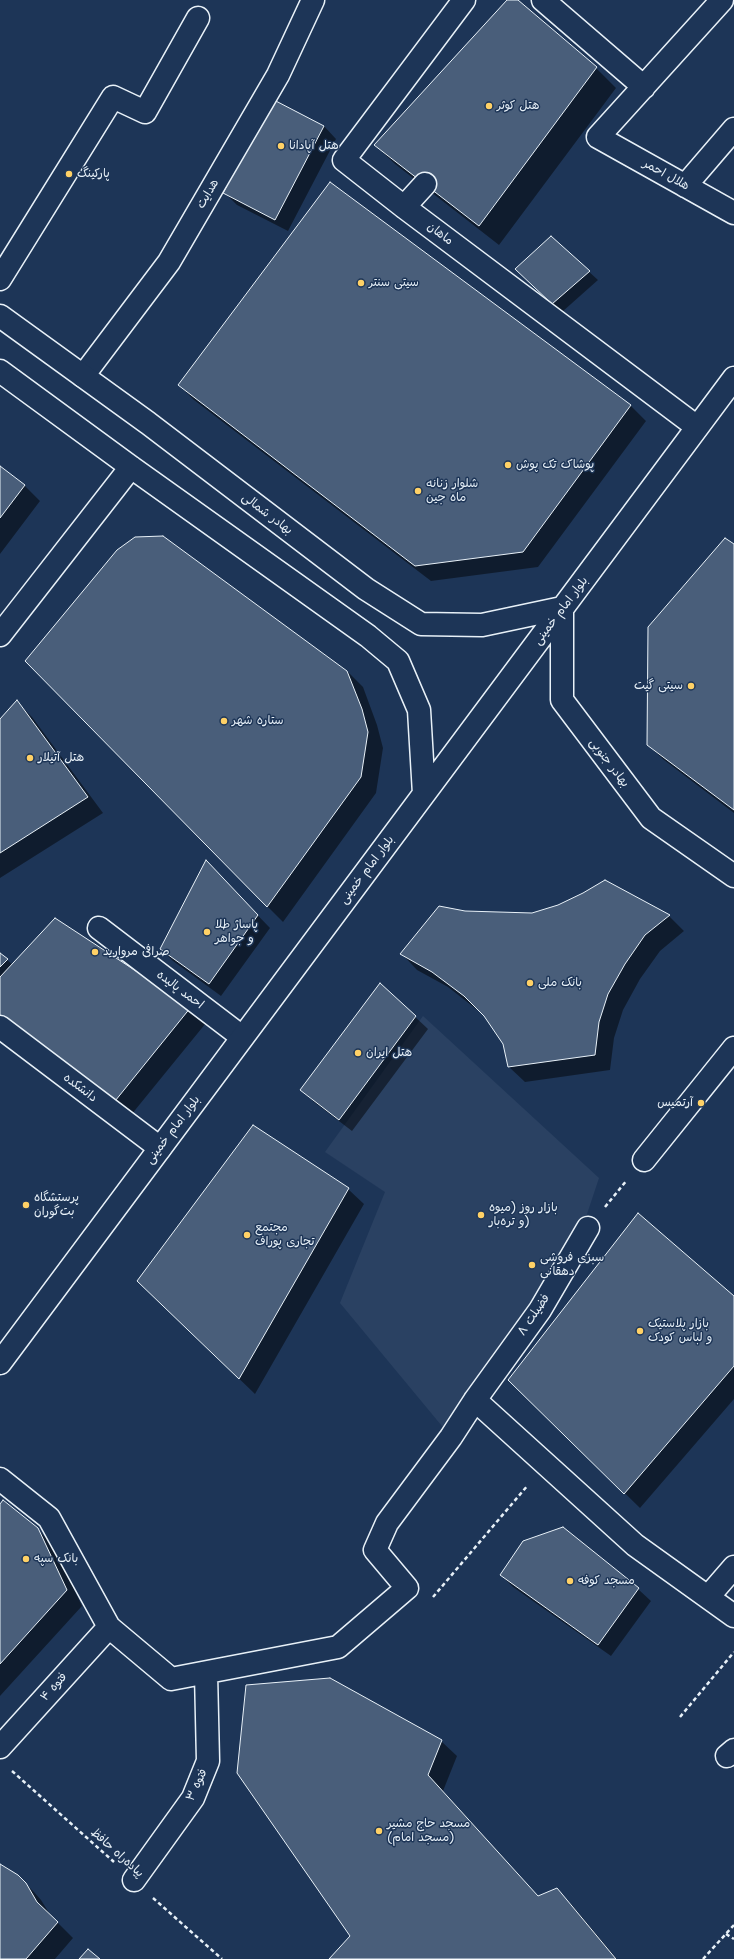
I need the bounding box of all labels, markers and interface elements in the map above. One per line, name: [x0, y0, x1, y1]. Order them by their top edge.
place label: هتل کوثر: [497, 99, 539, 113]
marker: هتل کوثر: [484, 101, 494, 111]
place label: هتل آپادانا: [289, 139, 339, 153]
marker: هتل آپادانا: [276, 141, 286, 151]
street label: هلال احمر: [640, 156, 692, 194]
place label: پارکینگ: [77, 167, 110, 181]
marker: پارکینگ: [64, 169, 74, 179]
street label: هدایت: [194, 177, 222, 211]
street label: ماهان: [424, 220, 456, 248]
place label: سیتی سنتر: [369, 276, 419, 290]
marker: سیتی سنتر: [356, 278, 366, 288]
place label: پوشاک تک پوش: [516, 458, 594, 472]
marker: پوشاک تک پوش: [503, 460, 513, 470]
place label: شلوار زنانه ماه جین: [426, 477, 478, 505]
marker: شلوار زنانه ماه جین: [413, 486, 423, 496]
street label: بهادر شمالی: [239, 490, 295, 538]
street label: بلوار امام خمینی: [531, 574, 591, 648]
place label: سیتی گیت: [634, 679, 683, 693]
marker: سیتی گیت: [686, 681, 696, 691]
place label: ستاره شهر: [232, 714, 284, 728]
marker: ستاره شهر: [219, 716, 229, 726]
street label: بهادر جنوبی: [586, 736, 632, 790]
place label: هتل آتیلار: [38, 751, 84, 765]
marker: هتل آتیلار: [25, 753, 35, 763]
street label: بلوار امام خمینی: [337, 833, 397, 907]
place label: پاساژ طلا و جواهر: [215, 918, 258, 946]
marker: پاساژ طلا و جواهر: [202, 927, 212, 937]
place label: صرافی مروارید: [103, 945, 169, 959]
marker: صرافی مروارید: [90, 947, 100, 957]
street label: احمد پالیده: [154, 968, 206, 1012]
place label: بانک ملی: [538, 976, 582, 990]
marker: بانک ملی: [525, 978, 535, 988]
place label: هتل ایران: [366, 1046, 412, 1060]
marker: هتل ایران: [353, 1048, 363, 1058]
street label: دانشکده: [60, 1071, 100, 1105]
street label: بلوار امام خمینی: [143, 1093, 203, 1167]
place label: آرتمیس: [657, 1096, 693, 1110]
marker: آرتمیس: [696, 1098, 706, 1108]
place label: پرستشگاه بت‌گوران: [34, 1191, 79, 1219]
marker: پرستشگاه بت‌گوران: [21, 1200, 31, 1210]
place label: بازار روز (میوه و تره‌بار): [489, 1201, 558, 1229]
marker: بازار روز (میوه و تره‌بار): [476, 1210, 486, 1220]
place label: مجتمع تجاری پوراف: [255, 1221, 314, 1249]
marker: مجتمع تجاری پوراف: [242, 1230, 252, 1240]
place label: سبزی فروشی دهقانی: [540, 1251, 604, 1279]
marker: سبزی فروشی دهقانی: [527, 1260, 537, 1270]
street label: فضیلت ۸: [515, 1292, 553, 1338]
place label: بازار پلاستیک و لباس کودک: [648, 1317, 712, 1345]
marker: بازار پلاستیک و لباس کودک: [635, 1326, 645, 1336]
place label: بانک سپه: [34, 1552, 78, 1566]
marker: بانک سپه: [21, 1554, 31, 1564]
place label: مسجد کوفه: [578, 1574, 635, 1588]
marker: مسجد کوفه: [565, 1576, 575, 1586]
street label: فتوه ۴: [38, 1670, 70, 1704]
street label: فتوه ۳: [183, 1767, 211, 1803]
place label: مسجد حاج مشیر (مسجد امام): [387, 1817, 470, 1845]
street label: پیاده‌راه حافظ: [88, 1825, 146, 1881]
marker: مسجد حاج مشیر (مسجد امام): [374, 1826, 384, 1836]

